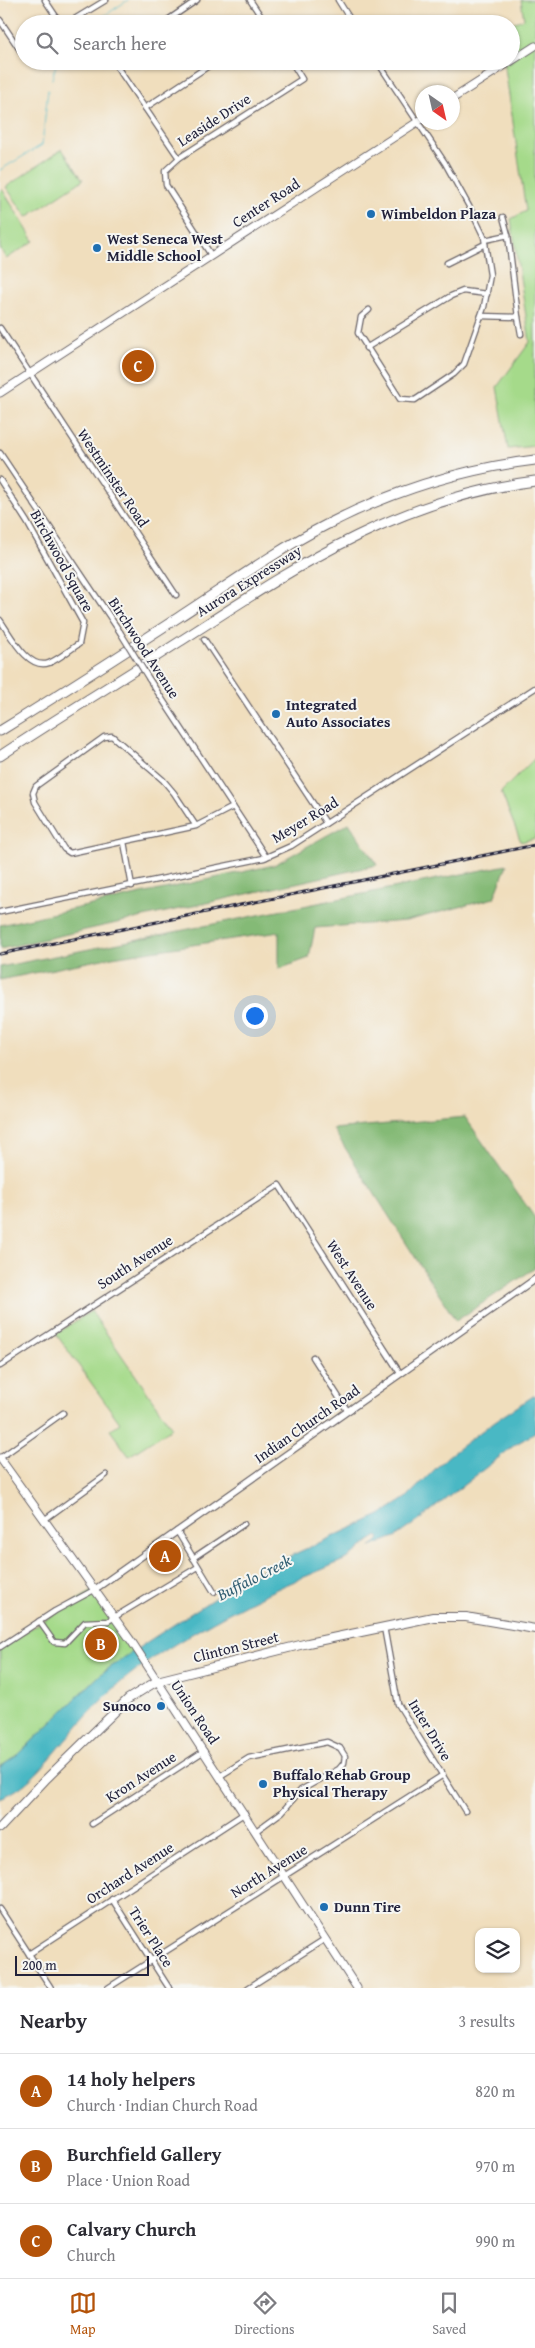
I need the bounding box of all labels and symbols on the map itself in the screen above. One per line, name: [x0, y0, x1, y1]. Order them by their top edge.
north arrow: [415, 85, 460, 130]
street label: Leaside Drive: [173, 88, 255, 151]
street label: Center Road: [228, 173, 304, 232]
place label: Wimbeldon Plaza: [381, 203, 496, 224]
marker: Wimbeldon Plaza: [365, 208, 377, 220]
place label: West Seneca West Middle School: [107, 228, 223, 266]
marker: West Seneca West Middle School: [91, 242, 103, 254]
pin: C: [122, 347, 154, 385]
street label: Westminster Road: [73, 424, 154, 531]
street label: Birchwood Square: [26, 506, 99, 616]
street label: Aurora Expressway: [192, 539, 306, 621]
street label: Birchwood Avenue: [104, 593, 185, 702]
place label: Integrated Auto Associates: [286, 694, 390, 732]
marker: Integrated Auto Associates: [270, 708, 282, 720]
street label: Meyer Road: [267, 791, 342, 848]
your location: [242, 1003, 268, 1029]
street label: South Avenue: [93, 1229, 177, 1294]
street label: West Avenue: [322, 1236, 383, 1314]
street label: Indian Church Road: [250, 1379, 364, 1468]
pin: A: [149, 1537, 181, 1575]
water label: Buffalo Creek: [212, 1548, 296, 1606]
pin: B: [85, 1625, 117, 1663]
street label: Clinton Street: [191, 1626, 282, 1667]
street label: Union Road: [166, 1675, 225, 1748]
place label: Sunoco: [103, 1695, 151, 1716]
street label: Inter Drive: [404, 1695, 457, 1765]
marker: Sunoco: [155, 1700, 167, 1712]
street label: Kron Avenue: [101, 1746, 180, 1807]
place label: Buffalo Rehab Group Physical Therapy: [273, 1764, 411, 1802]
marker: Buffalo Rehab Group Physical Therapy: [257, 1778, 269, 1790]
street label: Orchard Avenue: [82, 1836, 178, 1909]
street label: North Avenue: [226, 1839, 311, 1902]
place label: Dunn Tire: [334, 1896, 401, 1917]
marker: Dunn Tire: [318, 1901, 330, 1913]
street label: Trier Place: [124, 1902, 179, 1971]
scale bar: [15, 1953, 149, 1976]

